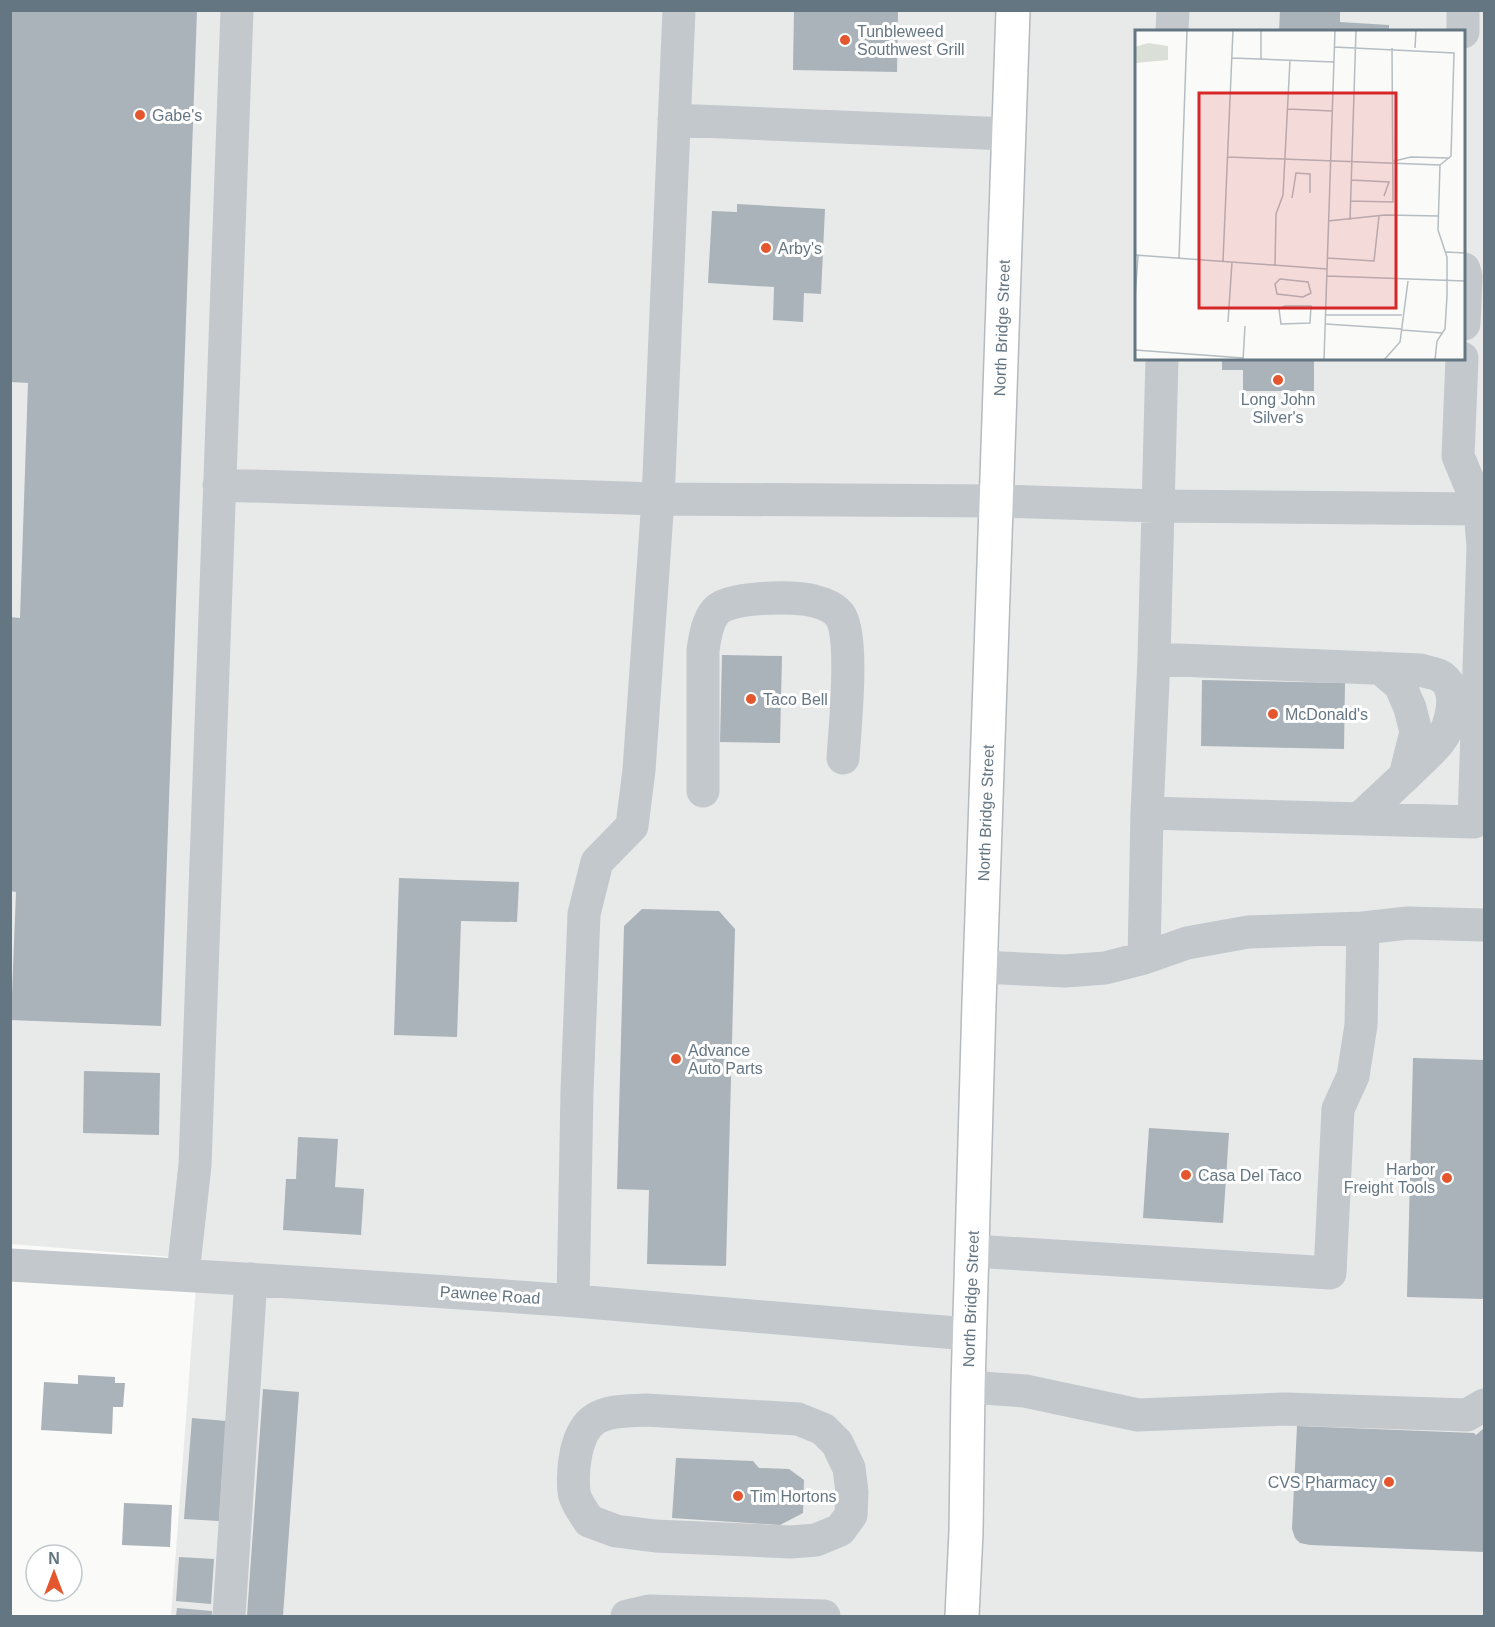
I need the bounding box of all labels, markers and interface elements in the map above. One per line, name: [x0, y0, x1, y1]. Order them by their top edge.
place label: Tunbleweed Southwest Grill: [857, 23, 965, 58]
inset map: [1135, 30, 1465, 360]
marker: Tunbleweed Southwest Grill: [838, 33, 852, 47]
place label: Gabe's: [152, 107, 202, 124]
marker: Gabe's: [133, 108, 147, 122]
place label: Arby's: [778, 240, 822, 257]
marker: Arby's: [759, 241, 773, 255]
street label: North Bridge Street: [991, 259, 1013, 397]
marker: Long John Silver's: [1271, 373, 1285, 387]
place label: Long John Silver's: [1241, 391, 1315, 426]
place label: Taco Bell: [763, 691, 828, 708]
marker: Taco Bell: [744, 692, 758, 706]
place label: McDonald's: [1285, 706, 1368, 723]
marker: McDonald's: [1266, 707, 1280, 721]
street label: North Bridge Street: [975, 744, 997, 882]
place label: Advance Auto Parts: [688, 1042, 763, 1077]
marker: Advance Auto Parts: [669, 1052, 683, 1066]
place label: Harbor Freight Tools: [1344, 1161, 1436, 1196]
place label: Casa Del Taco: [1198, 1167, 1302, 1184]
marker: Casa Del Taco: [1179, 1168, 1193, 1182]
marker: Harbor Freight Tools: [1440, 1171, 1454, 1185]
street label: North Bridge Street: [960, 1230, 982, 1368]
street label: Pawnee Road: [439, 1283, 541, 1307]
place label: CVS Pharmacy: [1268, 1474, 1377, 1491]
marker: CVS Pharmacy: [1382, 1475, 1396, 1489]
place label: Tim Hortons: [750, 1488, 837, 1505]
marker: Tim Hortons: [731, 1489, 745, 1503]
north arrow: [24, 1543, 84, 1603]
text: N: [48, 1550, 60, 1567]

